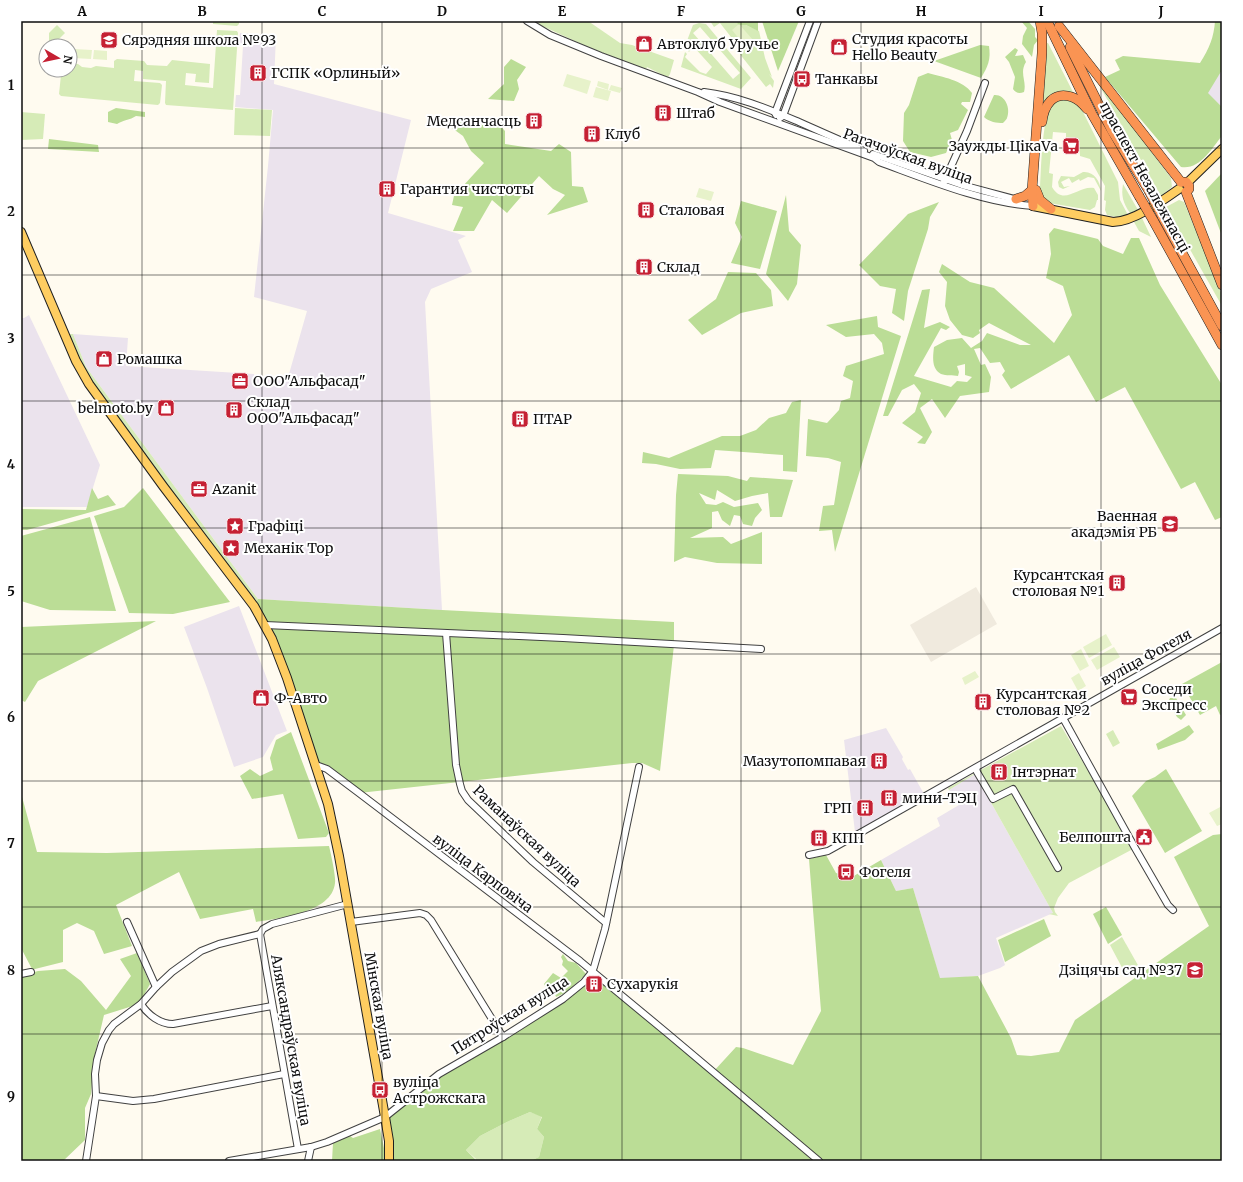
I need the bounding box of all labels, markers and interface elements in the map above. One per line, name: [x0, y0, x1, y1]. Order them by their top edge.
text: A: [76, 3, 87, 20]
text: B: [197, 3, 207, 20]
text: C: [318, 3, 327, 20]
text: D: [437, 3, 447, 20]
text: E: [558, 3, 567, 20]
text: F: [677, 3, 685, 20]
text: G: [796, 3, 806, 20]
text: H: [916, 3, 927, 20]
text: I: [1038, 3, 1044, 20]
text: J: [1157, 3, 1164, 20]
school or university icon: Сярэдняя школа №93: [99, 30, 119, 50]
place label: Студия красоты Hello Beauty: [852, 30, 968, 64]
place label: Сярэдняя школа №93: [122, 31, 276, 49]
shop icon: Автоклуб Уручье: [634, 34, 654, 54]
place label: Автоклуб Уручье: [656, 35, 779, 53]
shop icon: Студия красоты Hello Beauty: [829, 37, 849, 57]
north arrow: [38, 38, 78, 78]
text: N: [60, 54, 75, 65]
building icon: ГСПК «Орлиный»: [248, 63, 268, 83]
place label: ГСПК «Орлиный»: [271, 64, 400, 82]
bus stop icon: Танкавы: [792, 69, 812, 89]
place label: Танкавы: [815, 70, 878, 88]
text: 1: [8, 77, 14, 94]
street label: праспект Незалежнасці: [1096, 98, 1194, 256]
building icon: Штаб: [653, 103, 673, 123]
place label: Штаб: [676, 104, 715, 122]
building icon: Медсанчасць: [524, 111, 544, 131]
place label: Медсанчасць: [427, 112, 521, 130]
building icon: Клуб: [582, 124, 602, 144]
street label: Рагачоўская вуліца: [841, 124, 976, 188]
place label: Клуб: [605, 125, 640, 143]
supermarket icon: Заужды ЦікаVа: [1061, 136, 1081, 156]
place label: Заужды ЦікаVа: [949, 137, 1058, 155]
building icon: Гарантия чистоты: [377, 179, 397, 199]
place label: Гарантия чистоты: [400, 180, 534, 198]
building icon: Сталовая: [636, 200, 656, 220]
place label: Сталовая: [659, 201, 725, 219]
text: 2: [7, 203, 15, 220]
building icon: Склад: [634, 257, 654, 277]
place label: Склад: [657, 258, 700, 276]
text: 3: [7, 330, 15, 347]
shop icon: Ромашка: [94, 349, 114, 369]
place label: Ромашка: [117, 350, 183, 368]
office icon: ООО"Альфасад": [230, 371, 250, 391]
place label: ООО"Альфасад": [253, 372, 366, 390]
place label: Склад ООО"Альфасад": [247, 393, 360, 427]
shop icon: belmoto.by: [156, 398, 176, 418]
place label: belmoto.by: [77, 399, 154, 417]
building icon: Склад ООО"Альфасад": [224, 400, 244, 420]
building icon: ПТАР: [510, 409, 530, 429]
place label: ПТАР: [533, 410, 572, 428]
text: 4: [7, 456, 16, 473]
office icon: Azanit: [189, 479, 209, 499]
place label: Azanit: [211, 480, 257, 498]
place label: Ваенная акадэмія РБ: [1071, 507, 1157, 541]
school or university icon: Ваенная акадэмія РБ: [1160, 514, 1180, 534]
place icon: Графіці: [225, 516, 245, 536]
place label: Графіці: [248, 517, 304, 535]
place icon: Механік Тор: [221, 538, 241, 558]
place label: Механік Тор: [244, 539, 334, 557]
place label: Курсантская столовая №1: [1012, 566, 1104, 600]
building icon: Курсантская столовая №1: [1107, 573, 1127, 593]
text: 5: [7, 583, 15, 600]
street label: вуліца Фогеля: [1098, 625, 1194, 689]
place label: Соседи Экспресс: [1142, 680, 1207, 714]
place label: Курсантская столовая №2: [996, 685, 1090, 719]
supermarket icon: Соседи Экспресс: [1119, 687, 1139, 707]
shop icon: Ф-Авто: [251, 688, 271, 708]
place label: Ф-Авто: [274, 689, 327, 707]
building icon: Курсантская столовая №2: [973, 692, 993, 712]
text: 6: [7, 709, 15, 726]
building icon: Мазутопомпавая: [869, 751, 889, 771]
place label: Мазутопомпавая: [743, 752, 866, 770]
building icon: Інтэрнат: [989, 762, 1009, 782]
place label: Інтэрнат: [1012, 763, 1077, 781]
street label: Раманаўская вуліца: [469, 781, 585, 891]
building icon: мини-ТЭЦ: [879, 788, 899, 808]
place label: мини-ТЭЦ: [902, 789, 977, 807]
building icon: ГРП: [855, 798, 875, 818]
place label: ГРП: [823, 799, 852, 817]
public building icon: Белпошта: [1134, 827, 1154, 847]
building icon: КПП: [809, 828, 829, 848]
place label: Белпошта: [1059, 828, 1131, 846]
street label: вуліца Карповіча: [429, 829, 537, 917]
place label: КПП: [832, 829, 864, 847]
text: 7: [7, 835, 15, 852]
bus stop icon: Фогеля: [836, 862, 856, 882]
place label: Фогеля: [859, 863, 911, 881]
street label: Мінская вуліца: [361, 951, 397, 1062]
street label: Аляксандраўская вуліца: [267, 952, 315, 1128]
school or university icon: Дзіцячы сад №37: [1185, 960, 1205, 980]
place label: Дзіцячы сад №37: [1059, 961, 1182, 979]
text: 8: [7, 962, 15, 979]
street label: Пятроўская вуліца: [448, 972, 572, 1058]
building icon: Сухарукія: [584, 974, 604, 994]
place label: Сухарукія: [607, 975, 678, 993]
place label: вуліца Астрожскага: [392, 1073, 486, 1107]
bus stop icon: вуліца Астрожскага: [370, 1080, 390, 1100]
text: 9: [7, 1088, 15, 1105]

